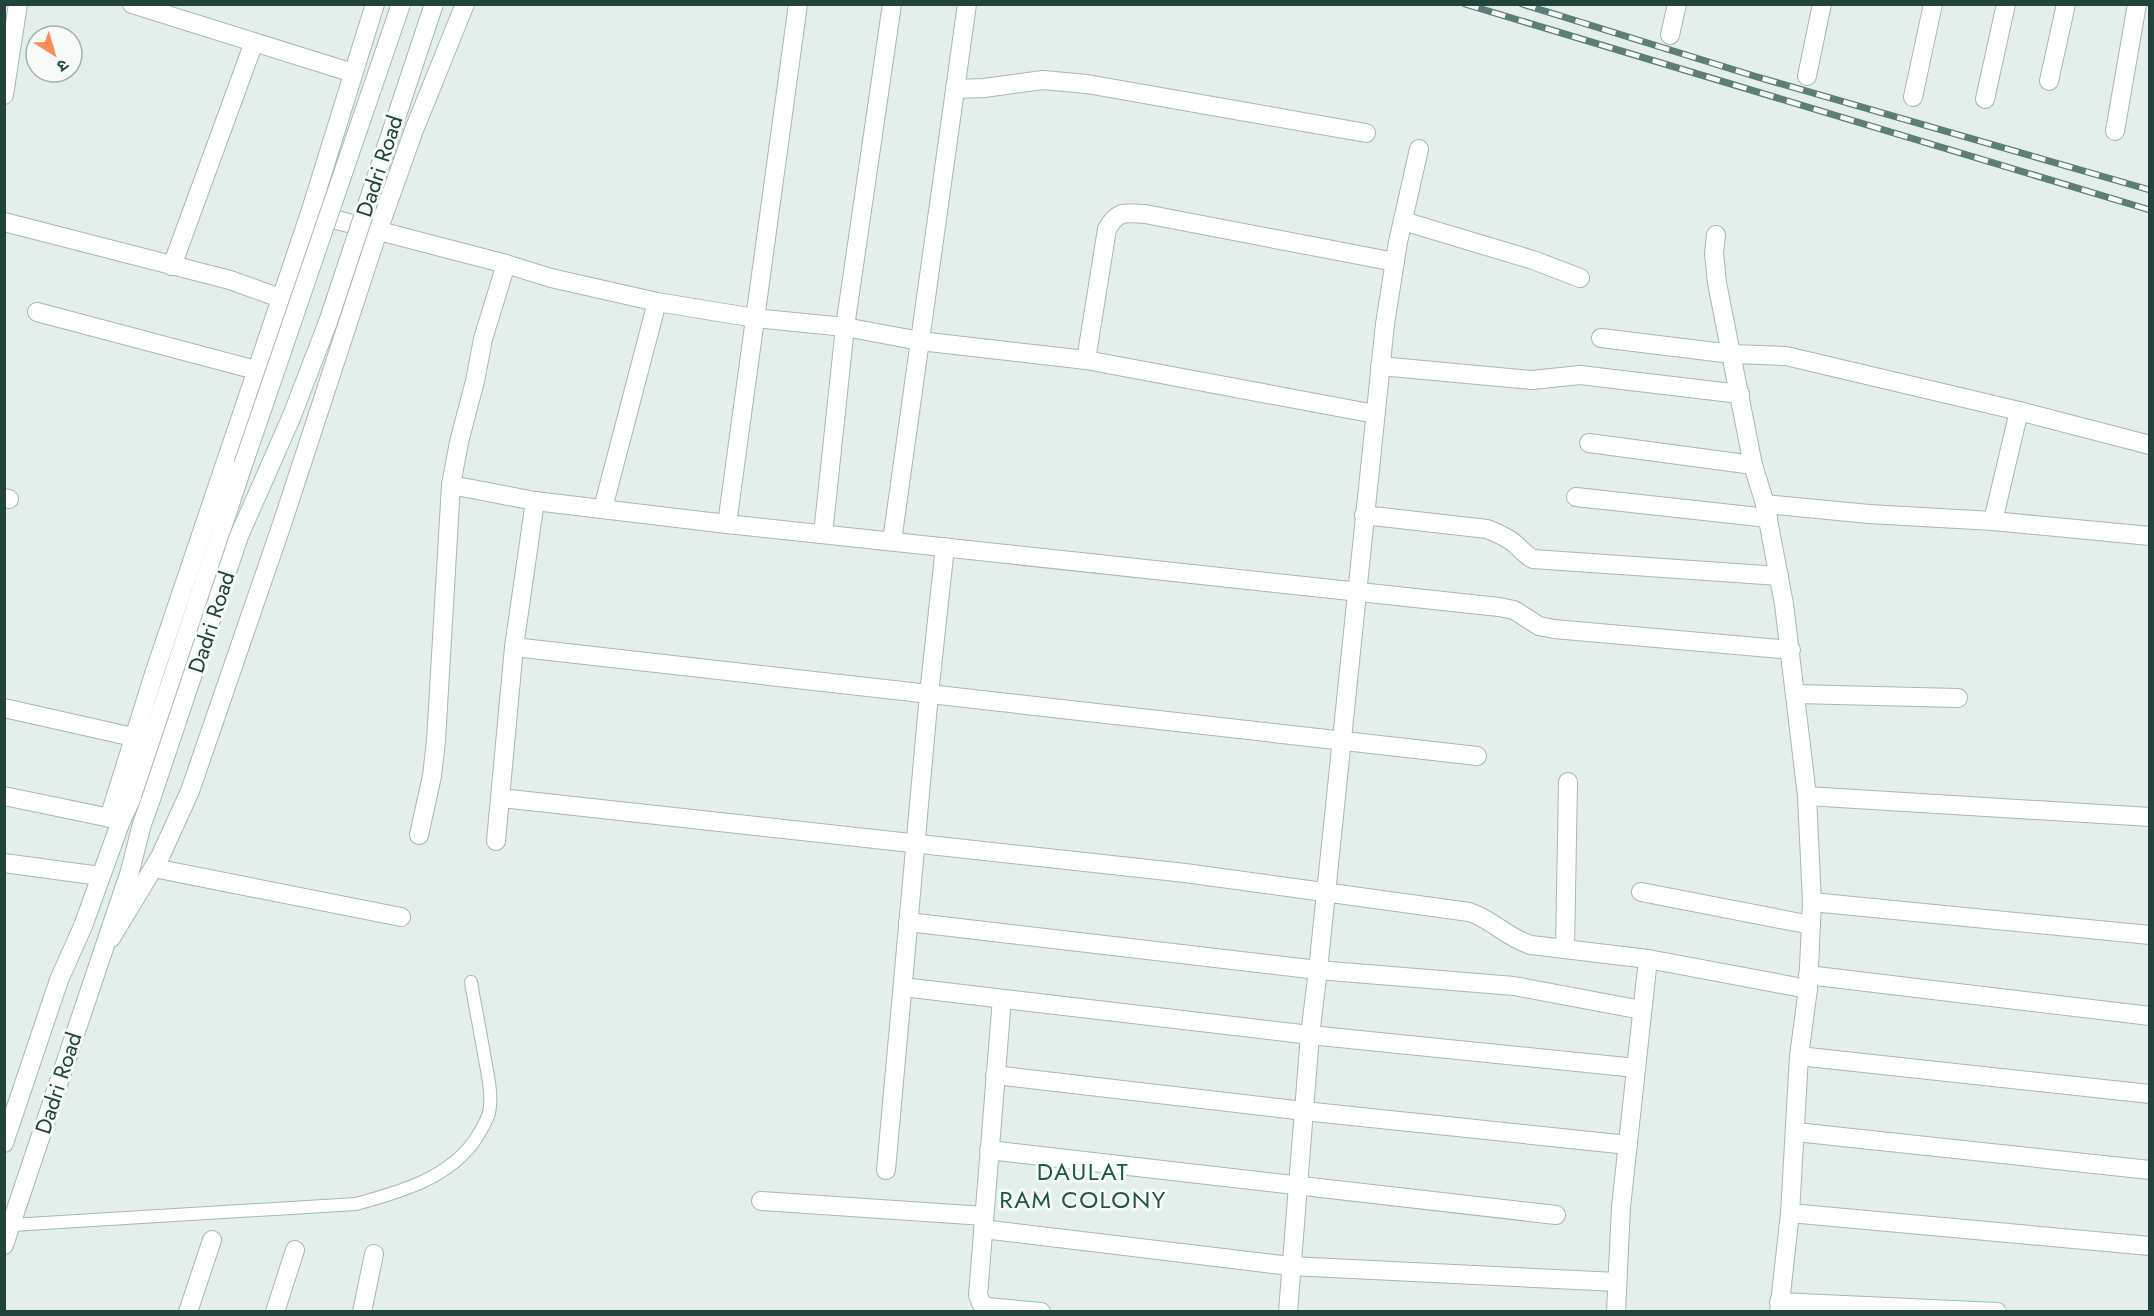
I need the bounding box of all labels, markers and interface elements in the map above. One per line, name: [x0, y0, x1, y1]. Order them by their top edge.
north arrow: [24, 24, 84, 84]
text: उ: [52, 54, 73, 78]
street label: Dadri Road: [347, 111, 411, 221]
street label: Dadri Road: [179, 567, 243, 677]
street label: Dadri Road: [26, 1028, 90, 1138]
district label: DAULAT RAM COLONY: [999, 1154, 1167, 1217]

